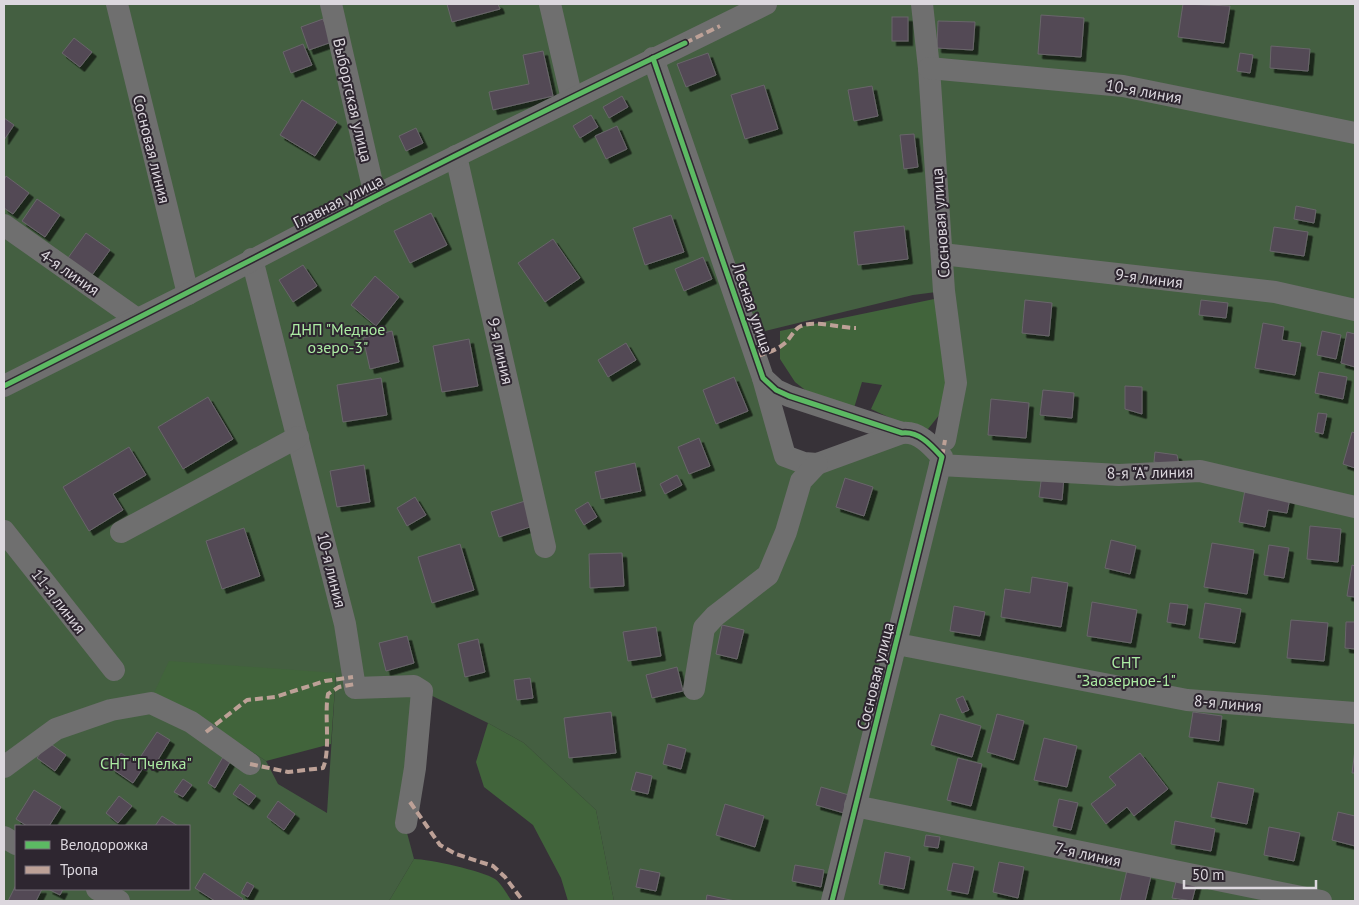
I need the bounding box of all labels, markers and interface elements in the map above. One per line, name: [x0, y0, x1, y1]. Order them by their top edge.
street label: Выборгская улица: [329, 36, 377, 164]
street label: 10-я линия: [1104, 74, 1184, 108]
street label: Сосновая линия: [129, 93, 175, 205]
street label: Сосновая улица: [926, 167, 954, 279]
street label: Главная улица: [290, 170, 386, 232]
street label: 4-я линия: [36, 244, 104, 300]
street label: Лесная улица: [728, 259, 778, 356]
street label: 9-я линия: [1114, 264, 1184, 292]
street label: 9-я линия: [484, 316, 518, 386]
park label: ДНП "Медное озеро-3": [291, 319, 385, 357]
street label: 8-я "А" линия: [1106, 461, 1194, 483]
street label: 10-я линия: [313, 530, 351, 610]
street label: 11-я линия: [27, 565, 91, 637]
street label: Сосновая улица: [852, 620, 898, 732]
park label: СНТ "Заозерное-1": [1076, 652, 1176, 690]
street label: 8-я линия: [1193, 690, 1263, 716]
park label: СНТ "Пчелка": [100, 753, 192, 773]
legend: [15, 825, 190, 890]
text: Велодорожка: [60, 835, 148, 854]
street label: 7-я линия: [1053, 837, 1123, 871]
scale bar: [1184, 858, 1316, 890]
text: Тропа: [60, 860, 98, 879]
text: 50 m: [1192, 865, 1225, 884]

